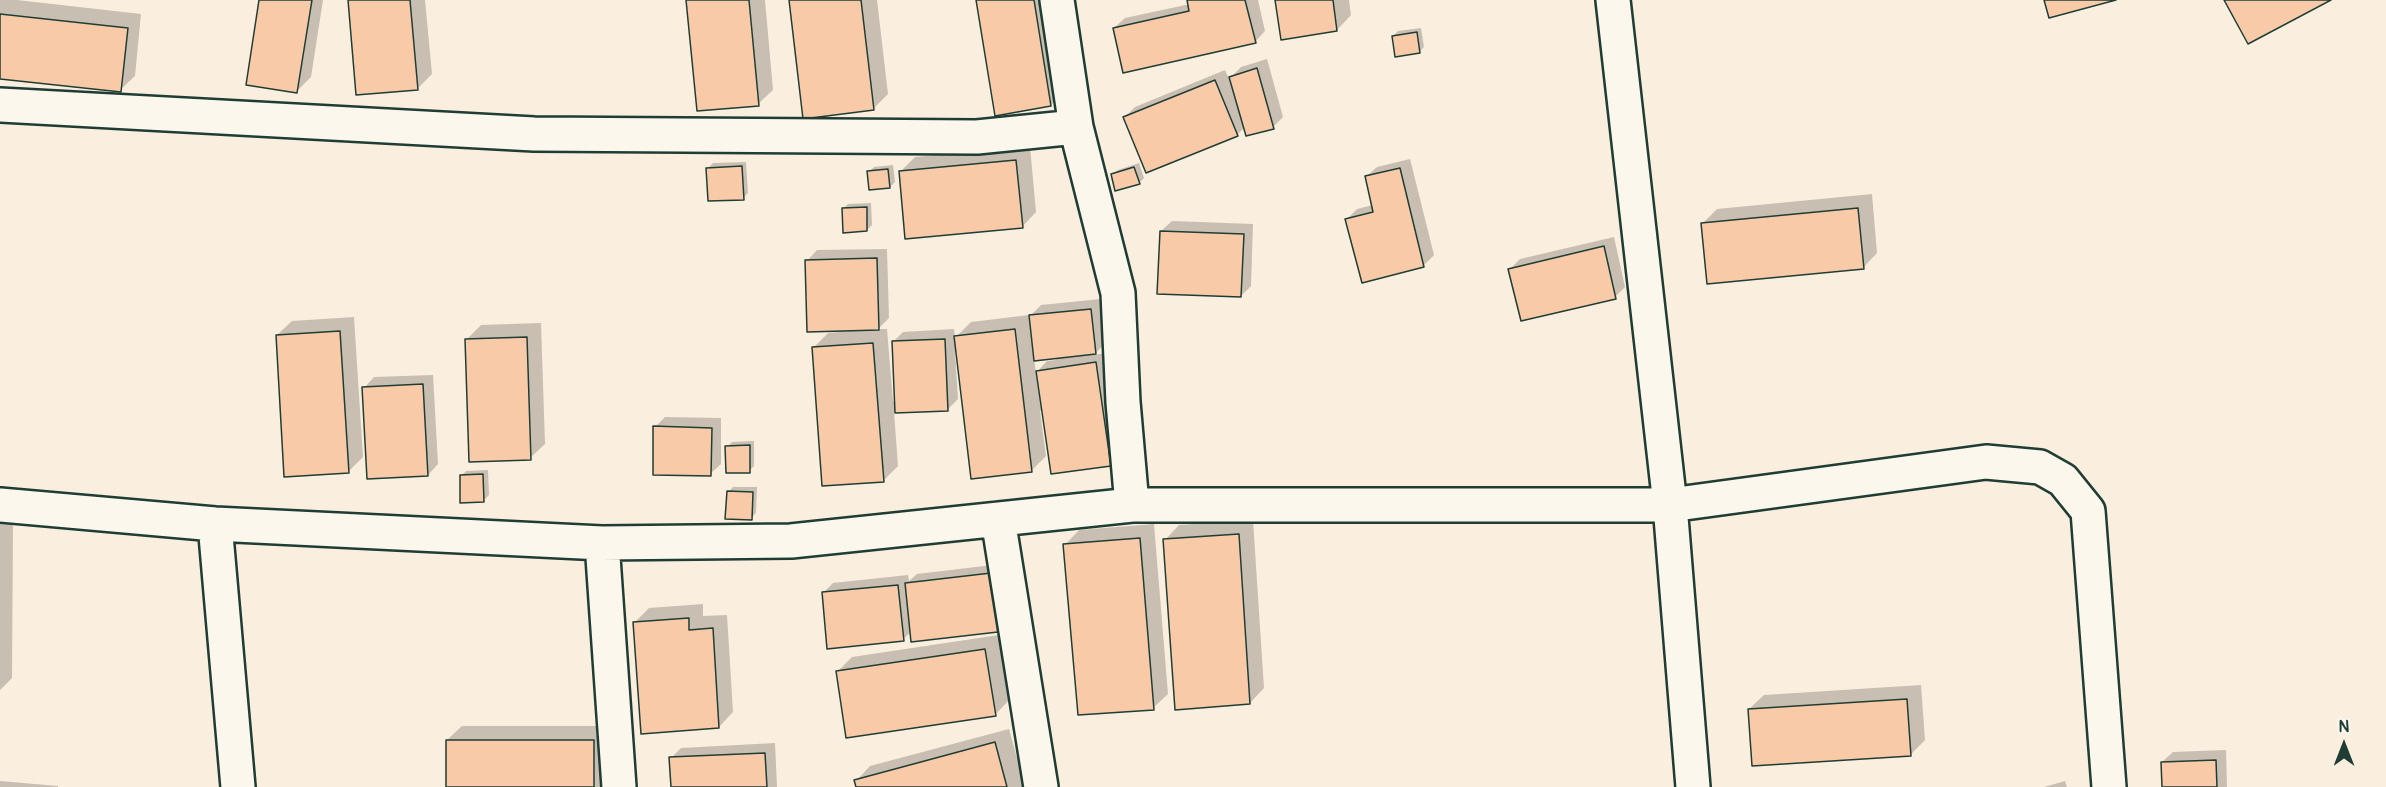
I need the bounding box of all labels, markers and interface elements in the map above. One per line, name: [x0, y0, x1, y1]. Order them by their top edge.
north arrow: [2314, 715, 2374, 775]
text: N: [2339, 717, 2349, 737]

